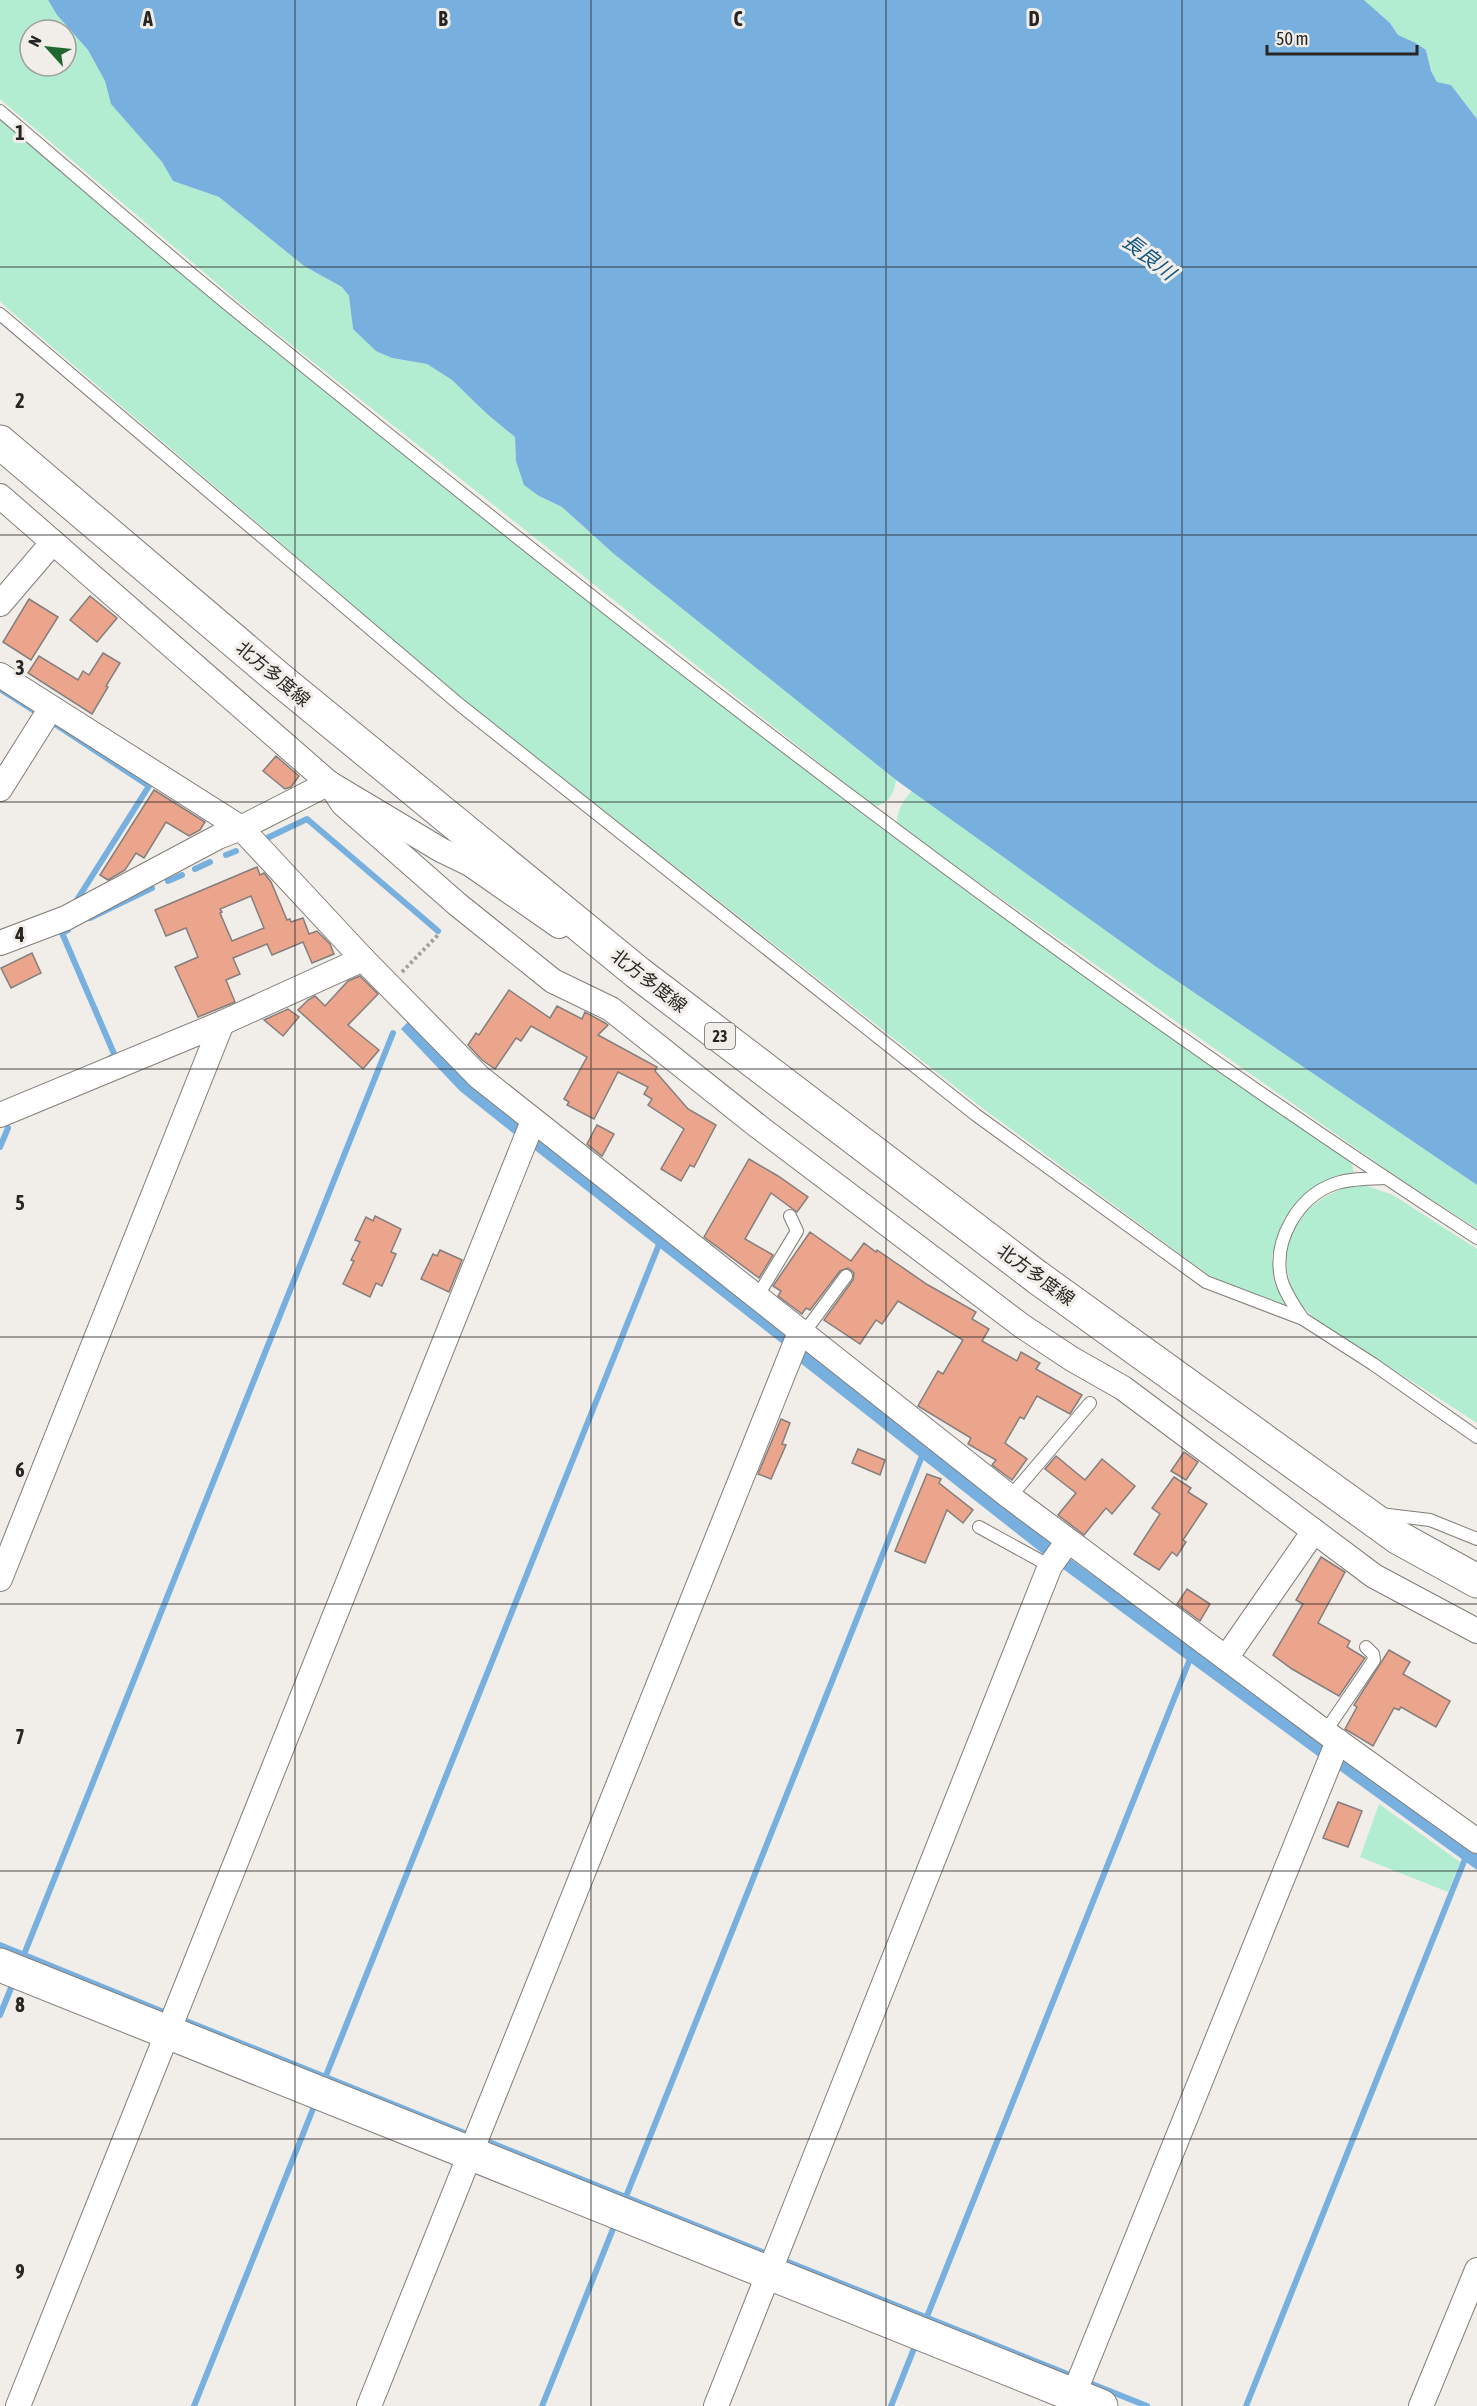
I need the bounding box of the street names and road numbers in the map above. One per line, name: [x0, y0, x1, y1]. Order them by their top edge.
street label: 北方多度線: [232, 637, 315, 711]
street label: 北方多度線: [607, 945, 691, 1017]
road number: 23: [705, 1023, 735, 1049]
street label: 北方多度線: [994, 1240, 1079, 1310]

